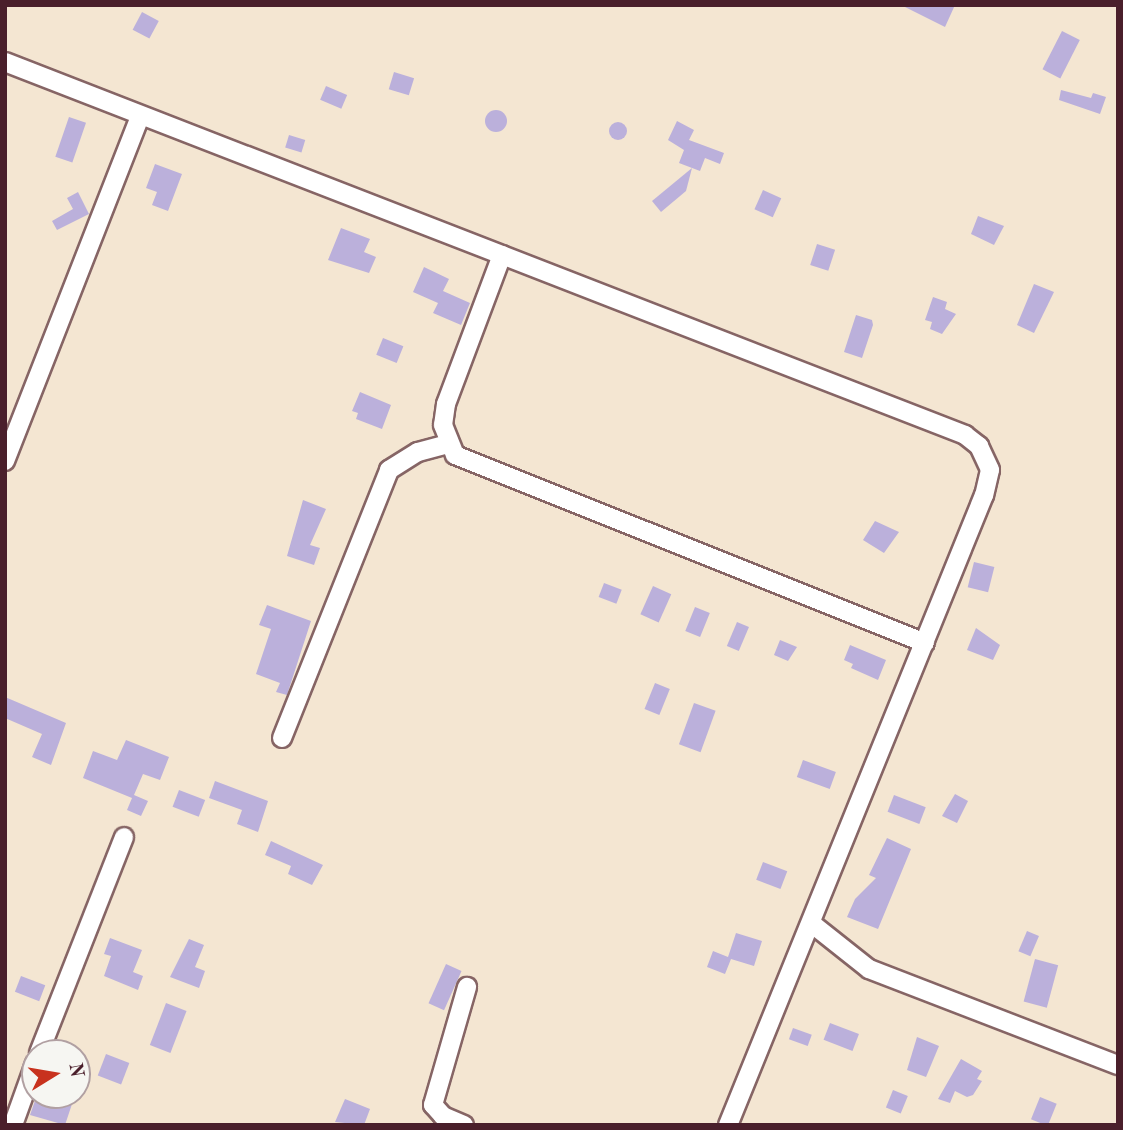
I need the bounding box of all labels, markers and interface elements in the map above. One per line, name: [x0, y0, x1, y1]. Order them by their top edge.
north arrow: [21, 1039, 91, 1109]
text: N: [64, 1061, 86, 1079]

